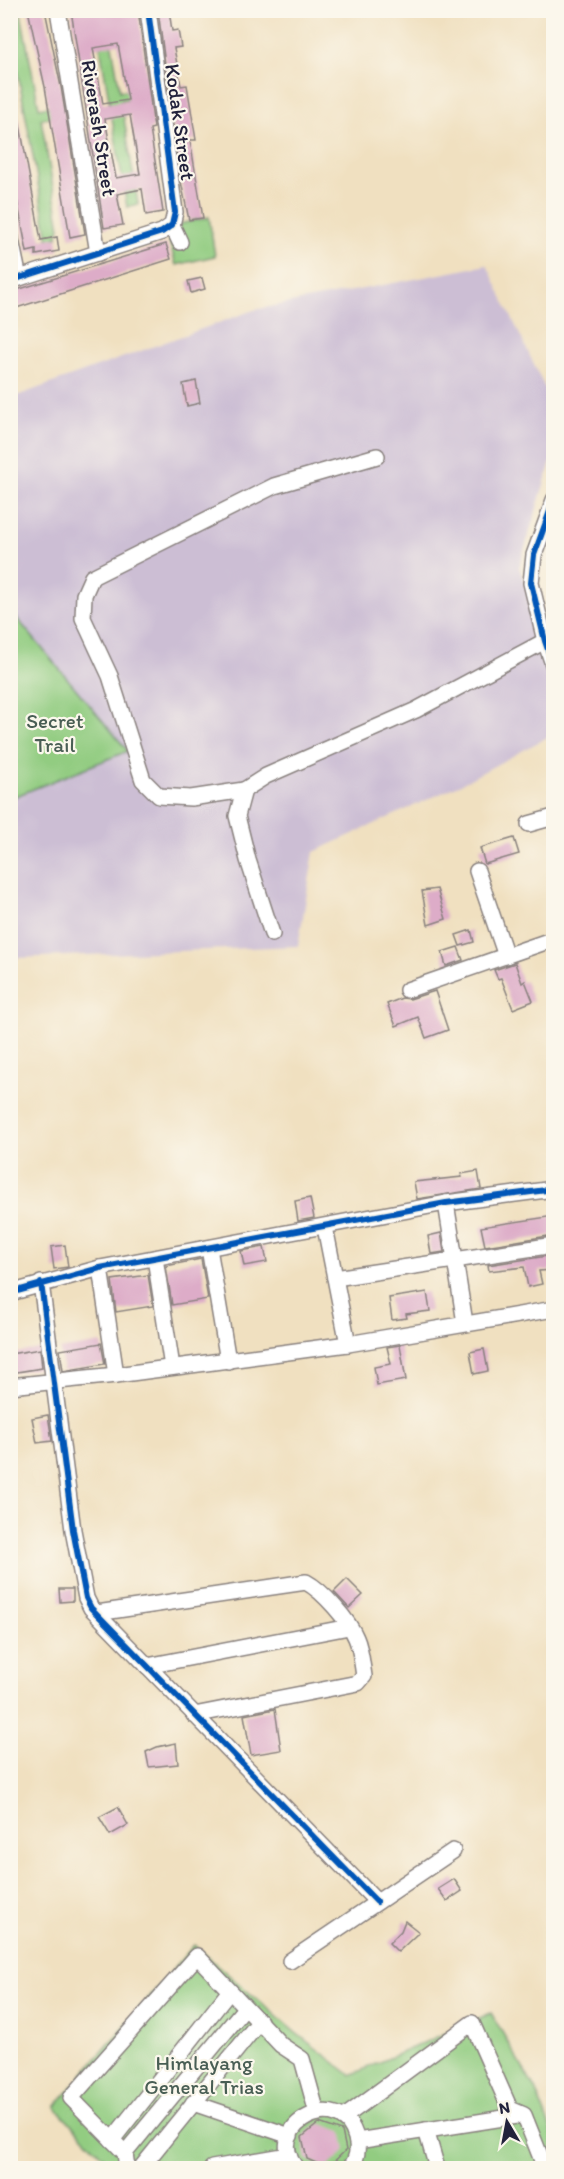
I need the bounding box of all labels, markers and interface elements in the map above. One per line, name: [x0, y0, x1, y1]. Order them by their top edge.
street label: Riverash Street: [76, 58, 123, 198]
street label: Kodak Street: [160, 62, 201, 182]
park label: Secret Trail: [26, 708, 84, 757]
park label: Himlayang General Trias: [144, 2050, 264, 2099]
north arrow: [477, 2092, 537, 2152]
text: N: [498, 2097, 511, 2118]

